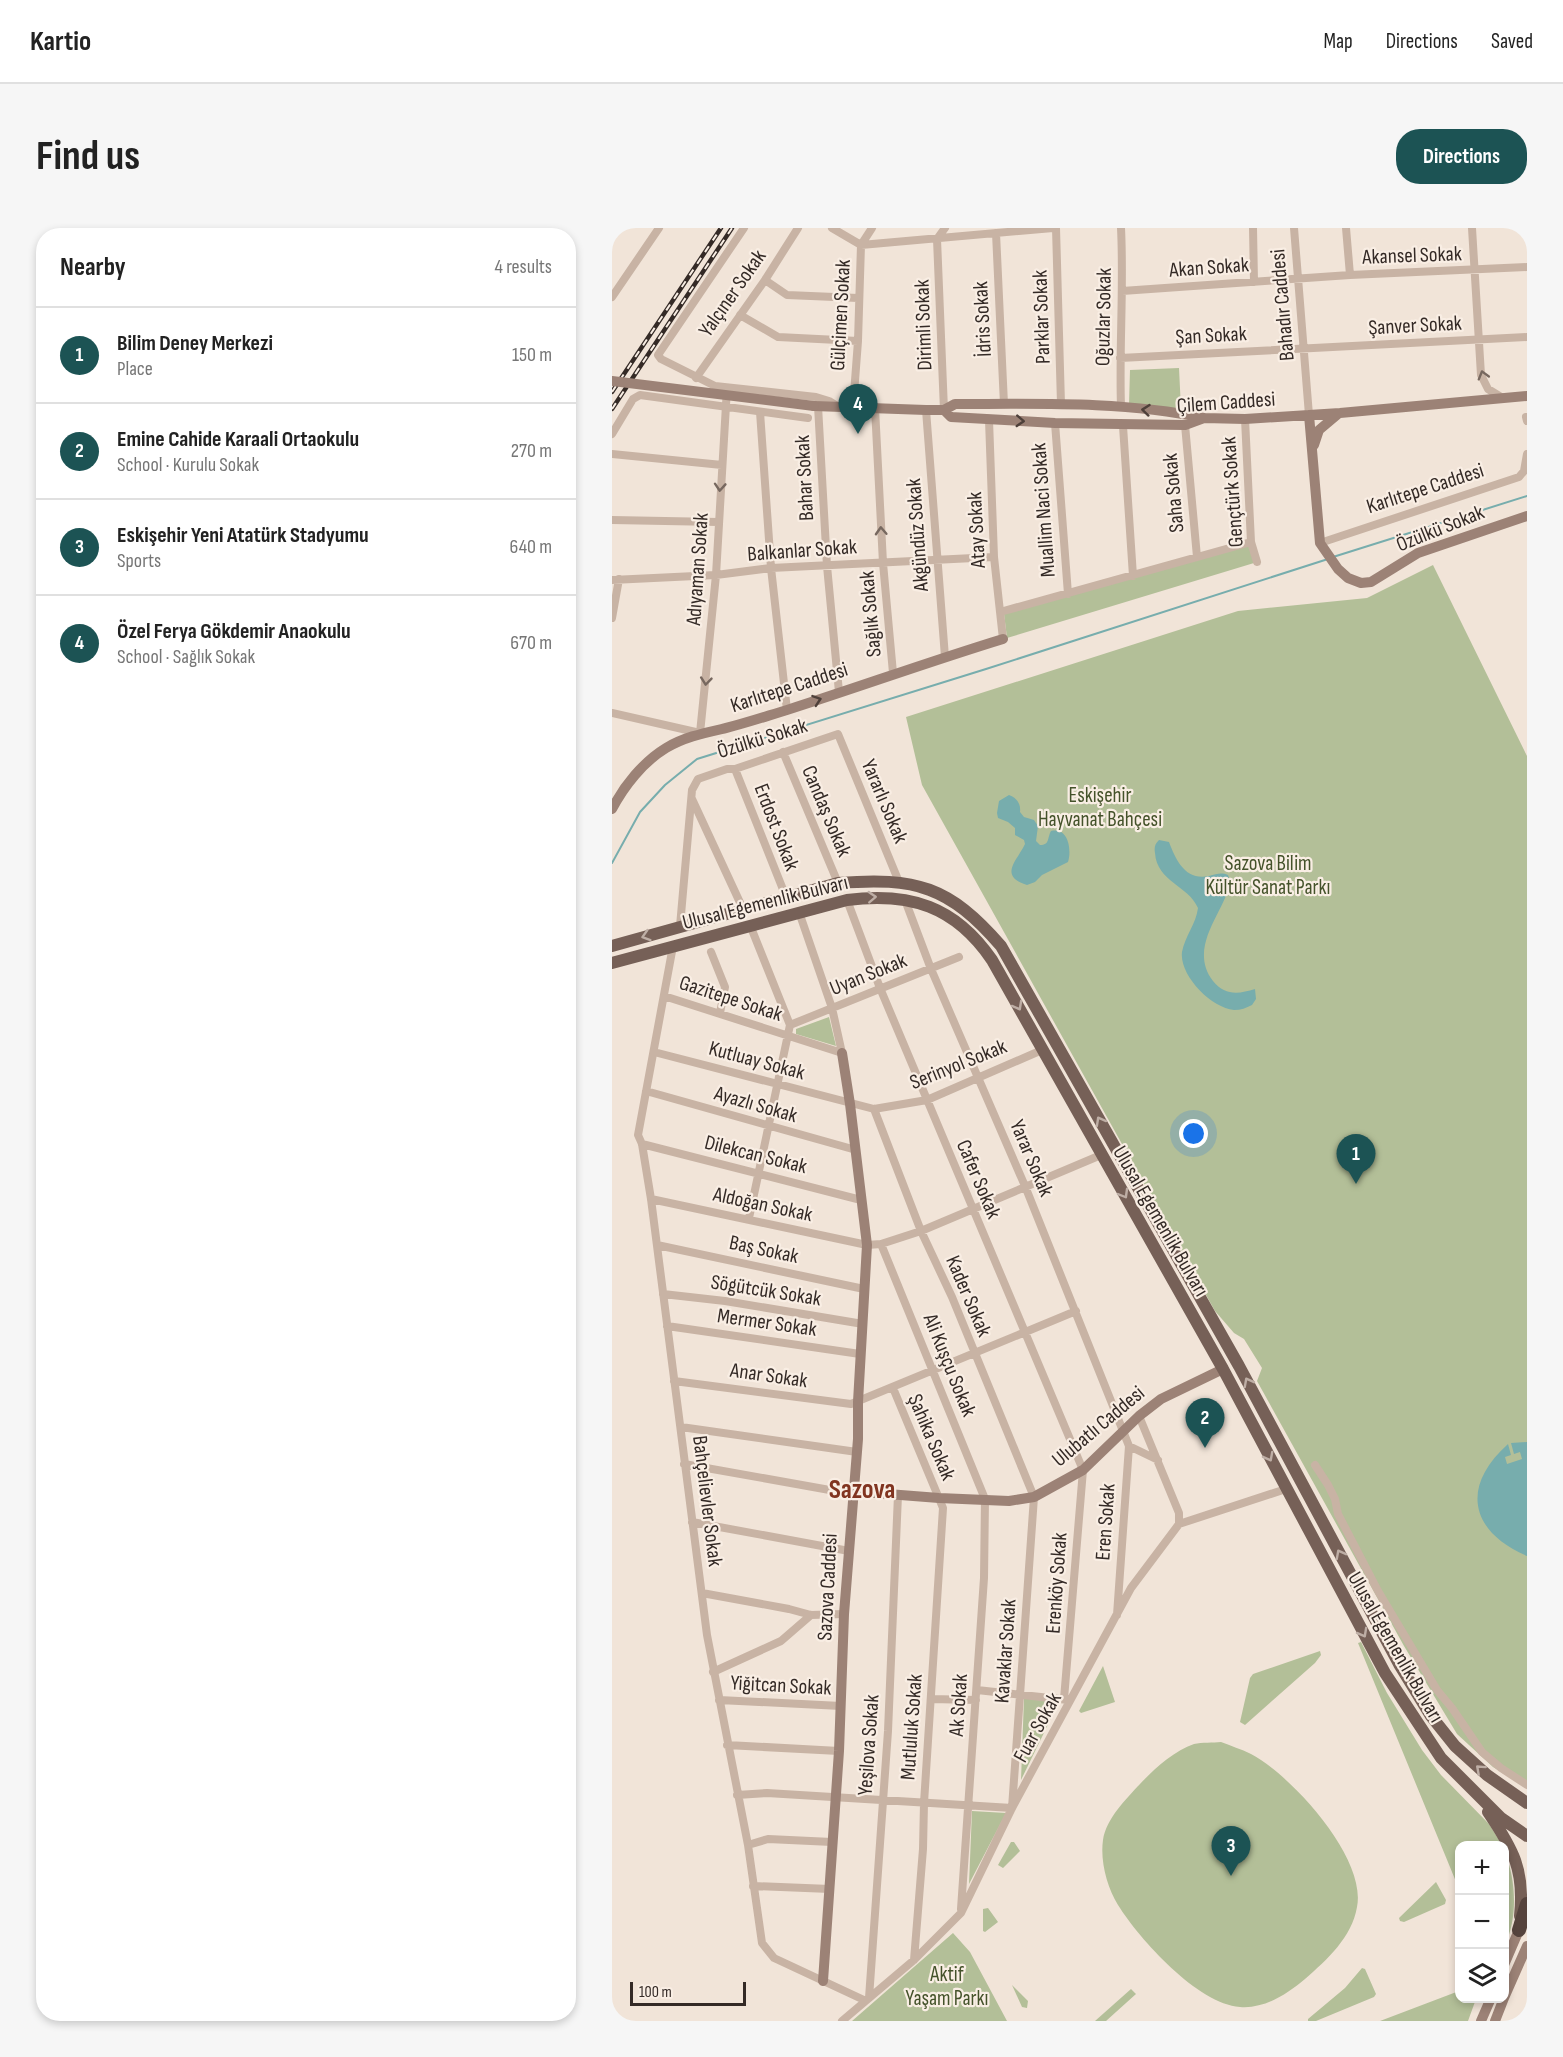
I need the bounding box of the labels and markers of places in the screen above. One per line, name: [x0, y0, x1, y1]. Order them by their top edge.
pin: 4: [838, 384, 878, 434]
pin: 1: [1336, 1134, 1376, 1184]
pin: 2: [1186, 1398, 1224, 1448]
pin: 3: [1212, 1826, 1250, 1876]

